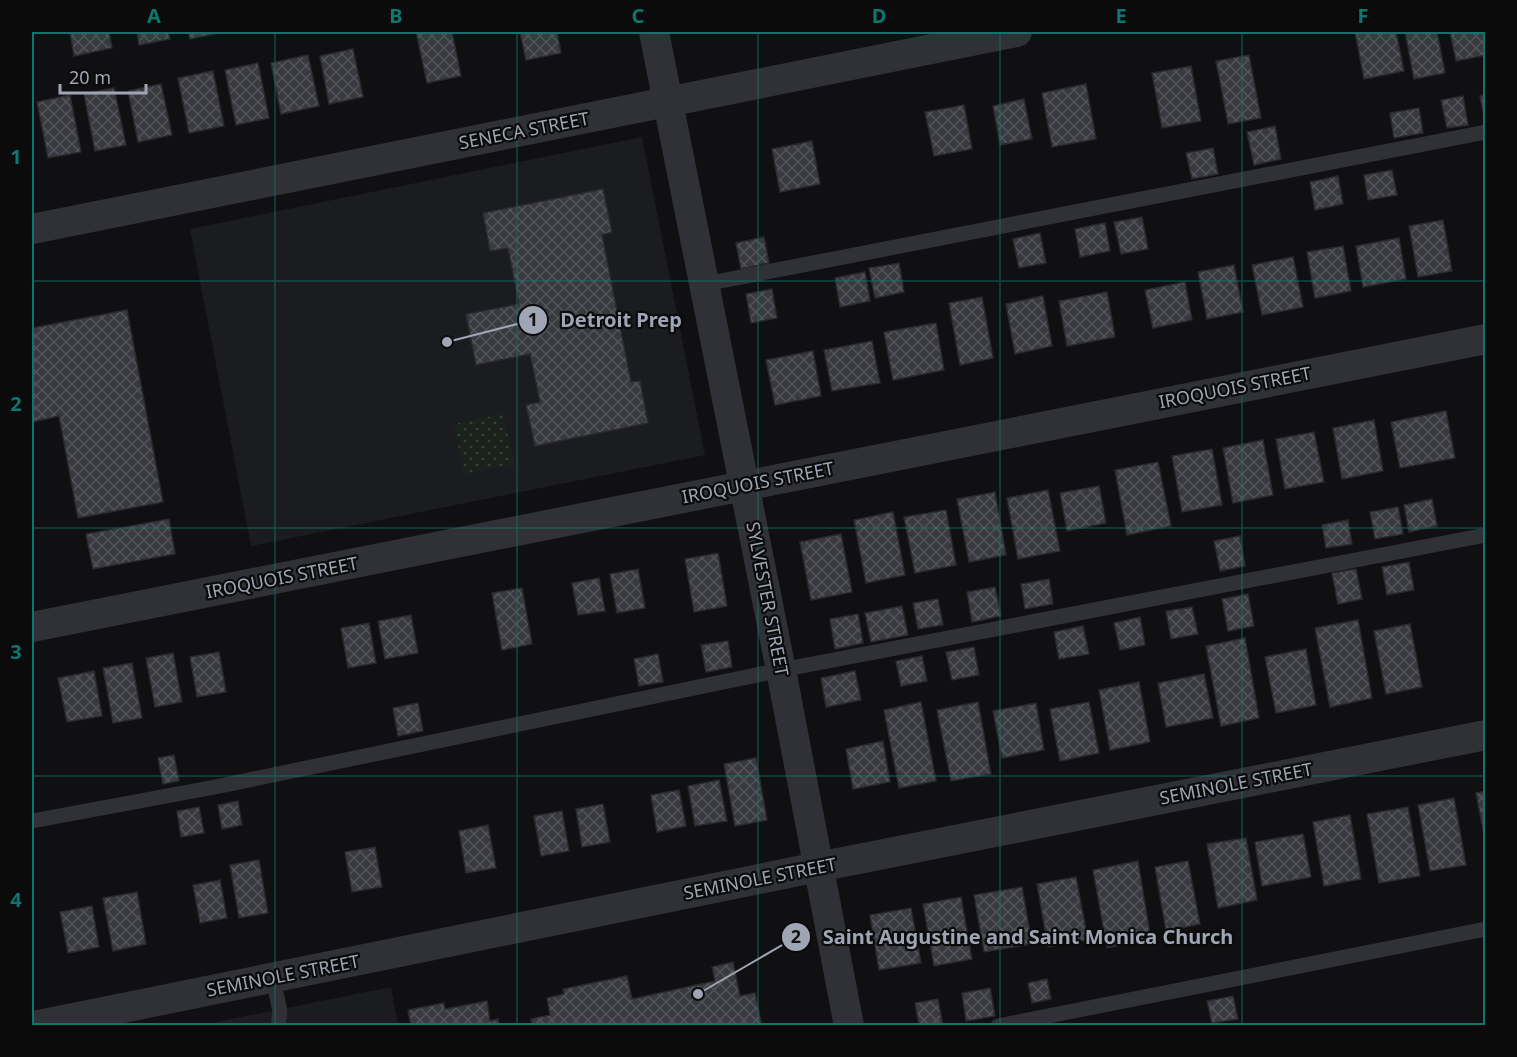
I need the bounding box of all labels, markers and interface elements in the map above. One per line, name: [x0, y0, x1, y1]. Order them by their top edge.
text: A: [147, 2, 161, 29]
text: B: [389, 2, 403, 29]
text: C: [632, 2, 645, 29]
text: D: [872, 2, 886, 29]
text: E: [1115, 2, 1127, 29]
text: F: [1358, 2, 1368, 29]
scale bar: [60, 57, 146, 95]
text: 20 m: [69, 65, 111, 89]
street label: SENECA STREET: [457, 106, 591, 154]
text: 1: [10, 143, 22, 170]
callout: Detroit Prep: [518, 301, 694, 339]
text: Detroit Prep: [560, 306, 682, 333]
text: 1: [528, 307, 538, 331]
street label: IROQUOIS STREET: [1157, 361, 1313, 414]
text: 2: [10, 390, 22, 417]
street label: IROQUOIS STREET: [680, 456, 836, 509]
street label: SYLVESTER STREET: [741, 520, 795, 678]
street label: IROQUOIS STREET: [204, 551, 360, 604]
text: 3: [10, 638, 22, 665]
street label: SEMINOLE STREET: [1157, 756, 1314, 810]
street label: SEMINOLE STREET: [681, 851, 838, 905]
text: 4: [10, 886, 22, 913]
callout: Saint Augustine and Saint Monica Church: [781, 918, 1245, 956]
text: Saint Augustine and Saint Monica Church: [823, 923, 1233, 950]
text: 2: [791, 924, 801, 948]
street label: SEMINOLE STREET: [204, 948, 361, 1002]

